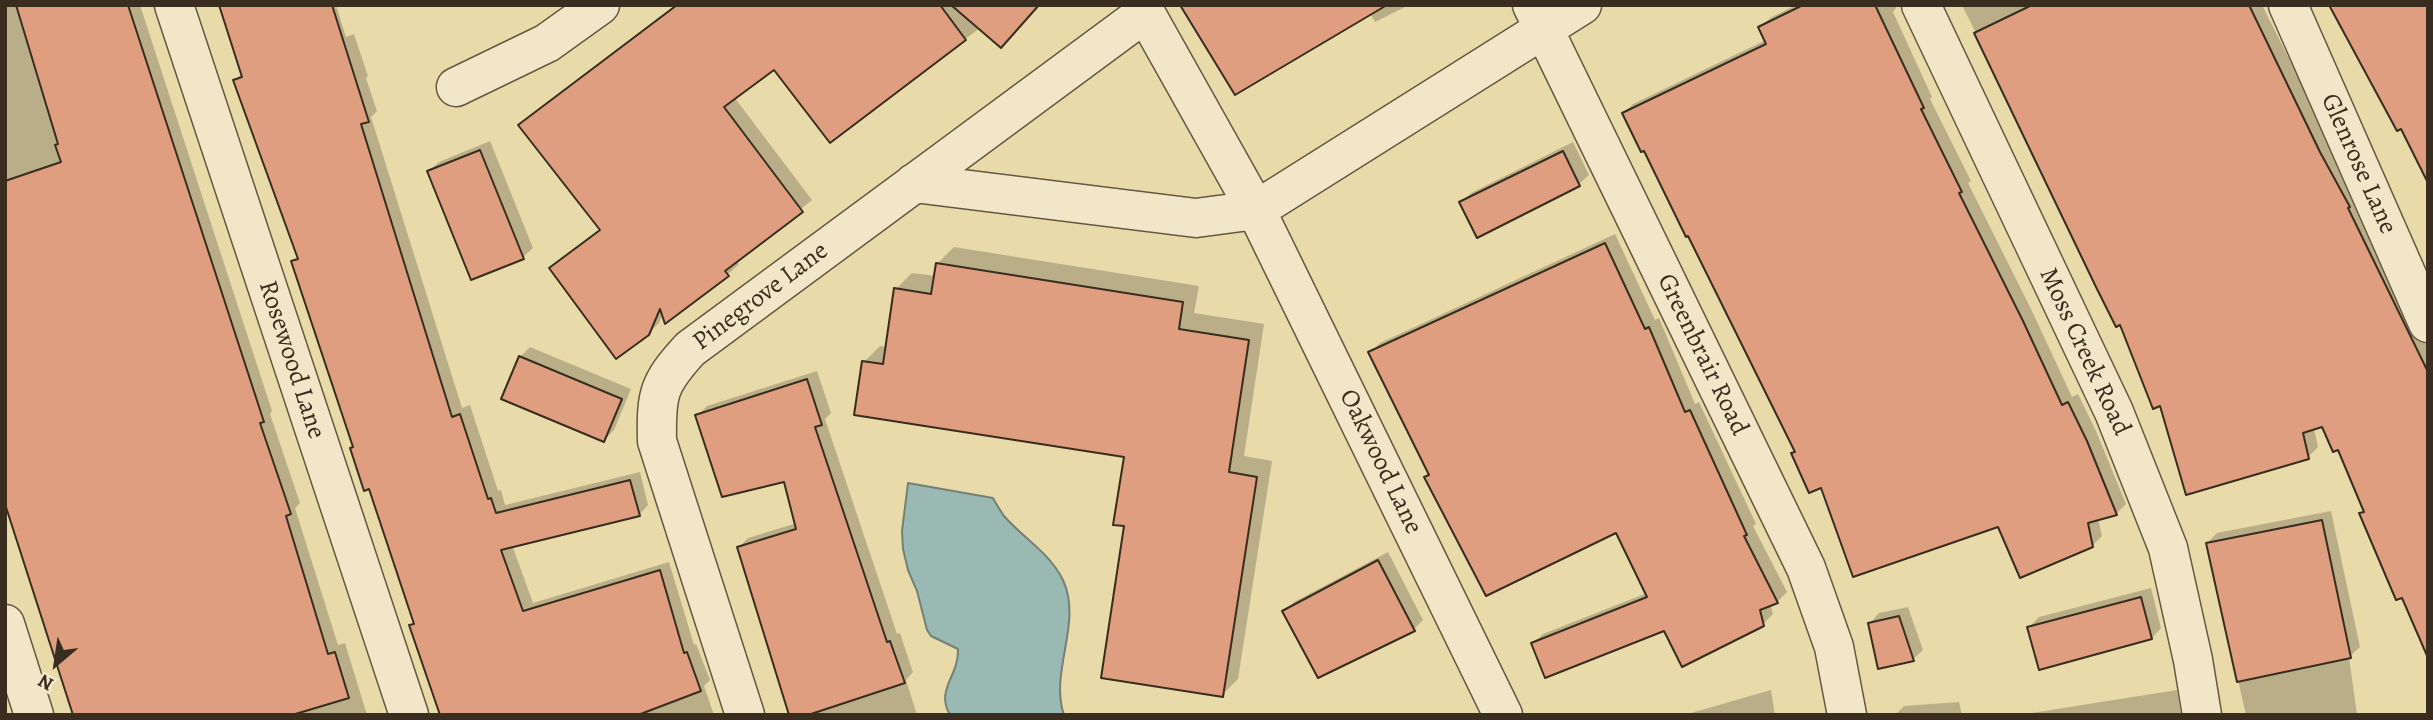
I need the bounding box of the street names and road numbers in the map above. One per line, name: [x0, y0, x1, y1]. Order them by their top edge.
street label: Glenrose Lane: [2313, 89, 2403, 239]
street label: Pinegrove Lane: [687, 236, 835, 358]
street label: Moss Creek Road: [2032, 263, 2136, 441]
street label: Greenbrair Road: [1649, 269, 1755, 441]
street label: Rosewood Lane: [251, 277, 331, 443]
street label: Oakwood Lane: [1332, 385, 1428, 539]

